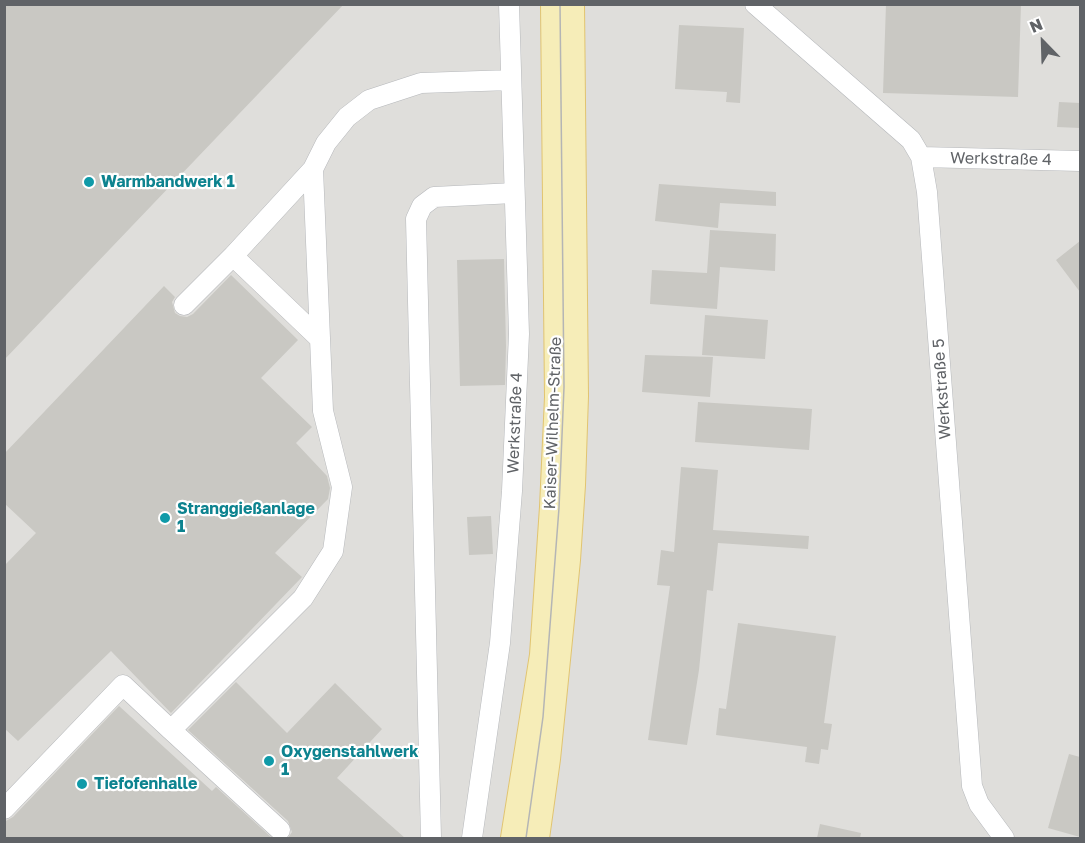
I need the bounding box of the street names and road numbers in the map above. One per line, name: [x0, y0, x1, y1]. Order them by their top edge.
street label: Werkstraße 4: [950, 149, 1052, 169]
street label: Kaiser-Wilhelm-Straße: [540, 336, 566, 510]
street label: Werkstraße 5: [929, 338, 955, 440]
street label: Werkstraße 4: [504, 372, 526, 474]

